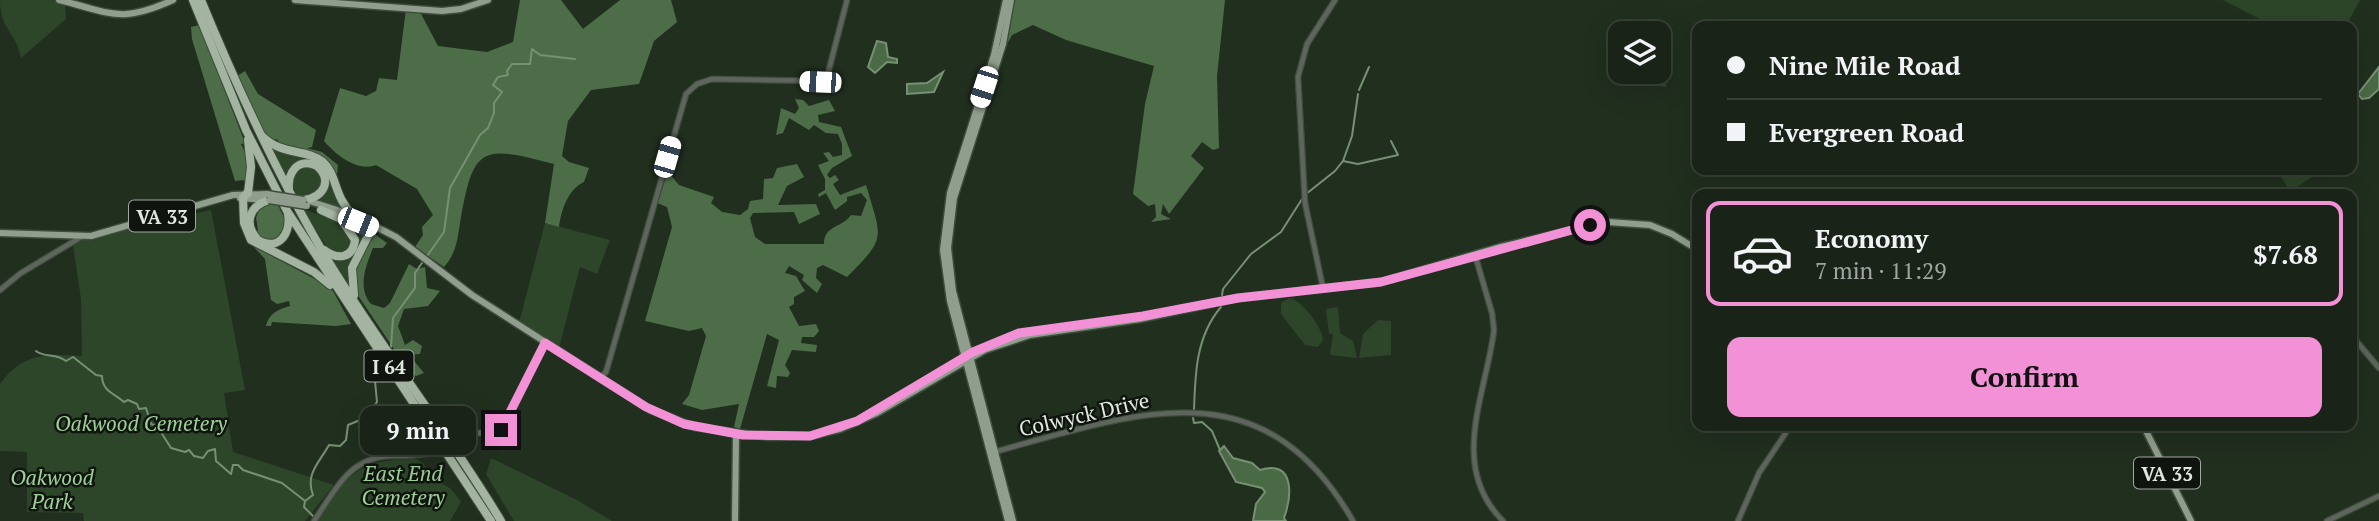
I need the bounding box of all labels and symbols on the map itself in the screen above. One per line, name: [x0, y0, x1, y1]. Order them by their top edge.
car: [968, 64, 1001, 110]
car: [799, 71, 842, 93]
car: [652, 134, 683, 180]
road number: VA 33: [129, 200, 195, 232]
car: [335, 204, 382, 240]
route start: [1574, 209, 1606, 241]
road number: I 64: [364, 350, 414, 382]
street label: Colwyck Drive: [1016, 385, 1152, 443]
callout: 9 min: [361, 406, 476, 454]
park label: Oakwood Cemetery: [55, 409, 227, 437]
route end: [485, 414, 517, 446]
road number: VA 33: [2134, 458, 2200, 488]
park label: East End Cemetery: [361, 459, 445, 511]
park label: Oakwood Park: [10, 463, 95, 515]

